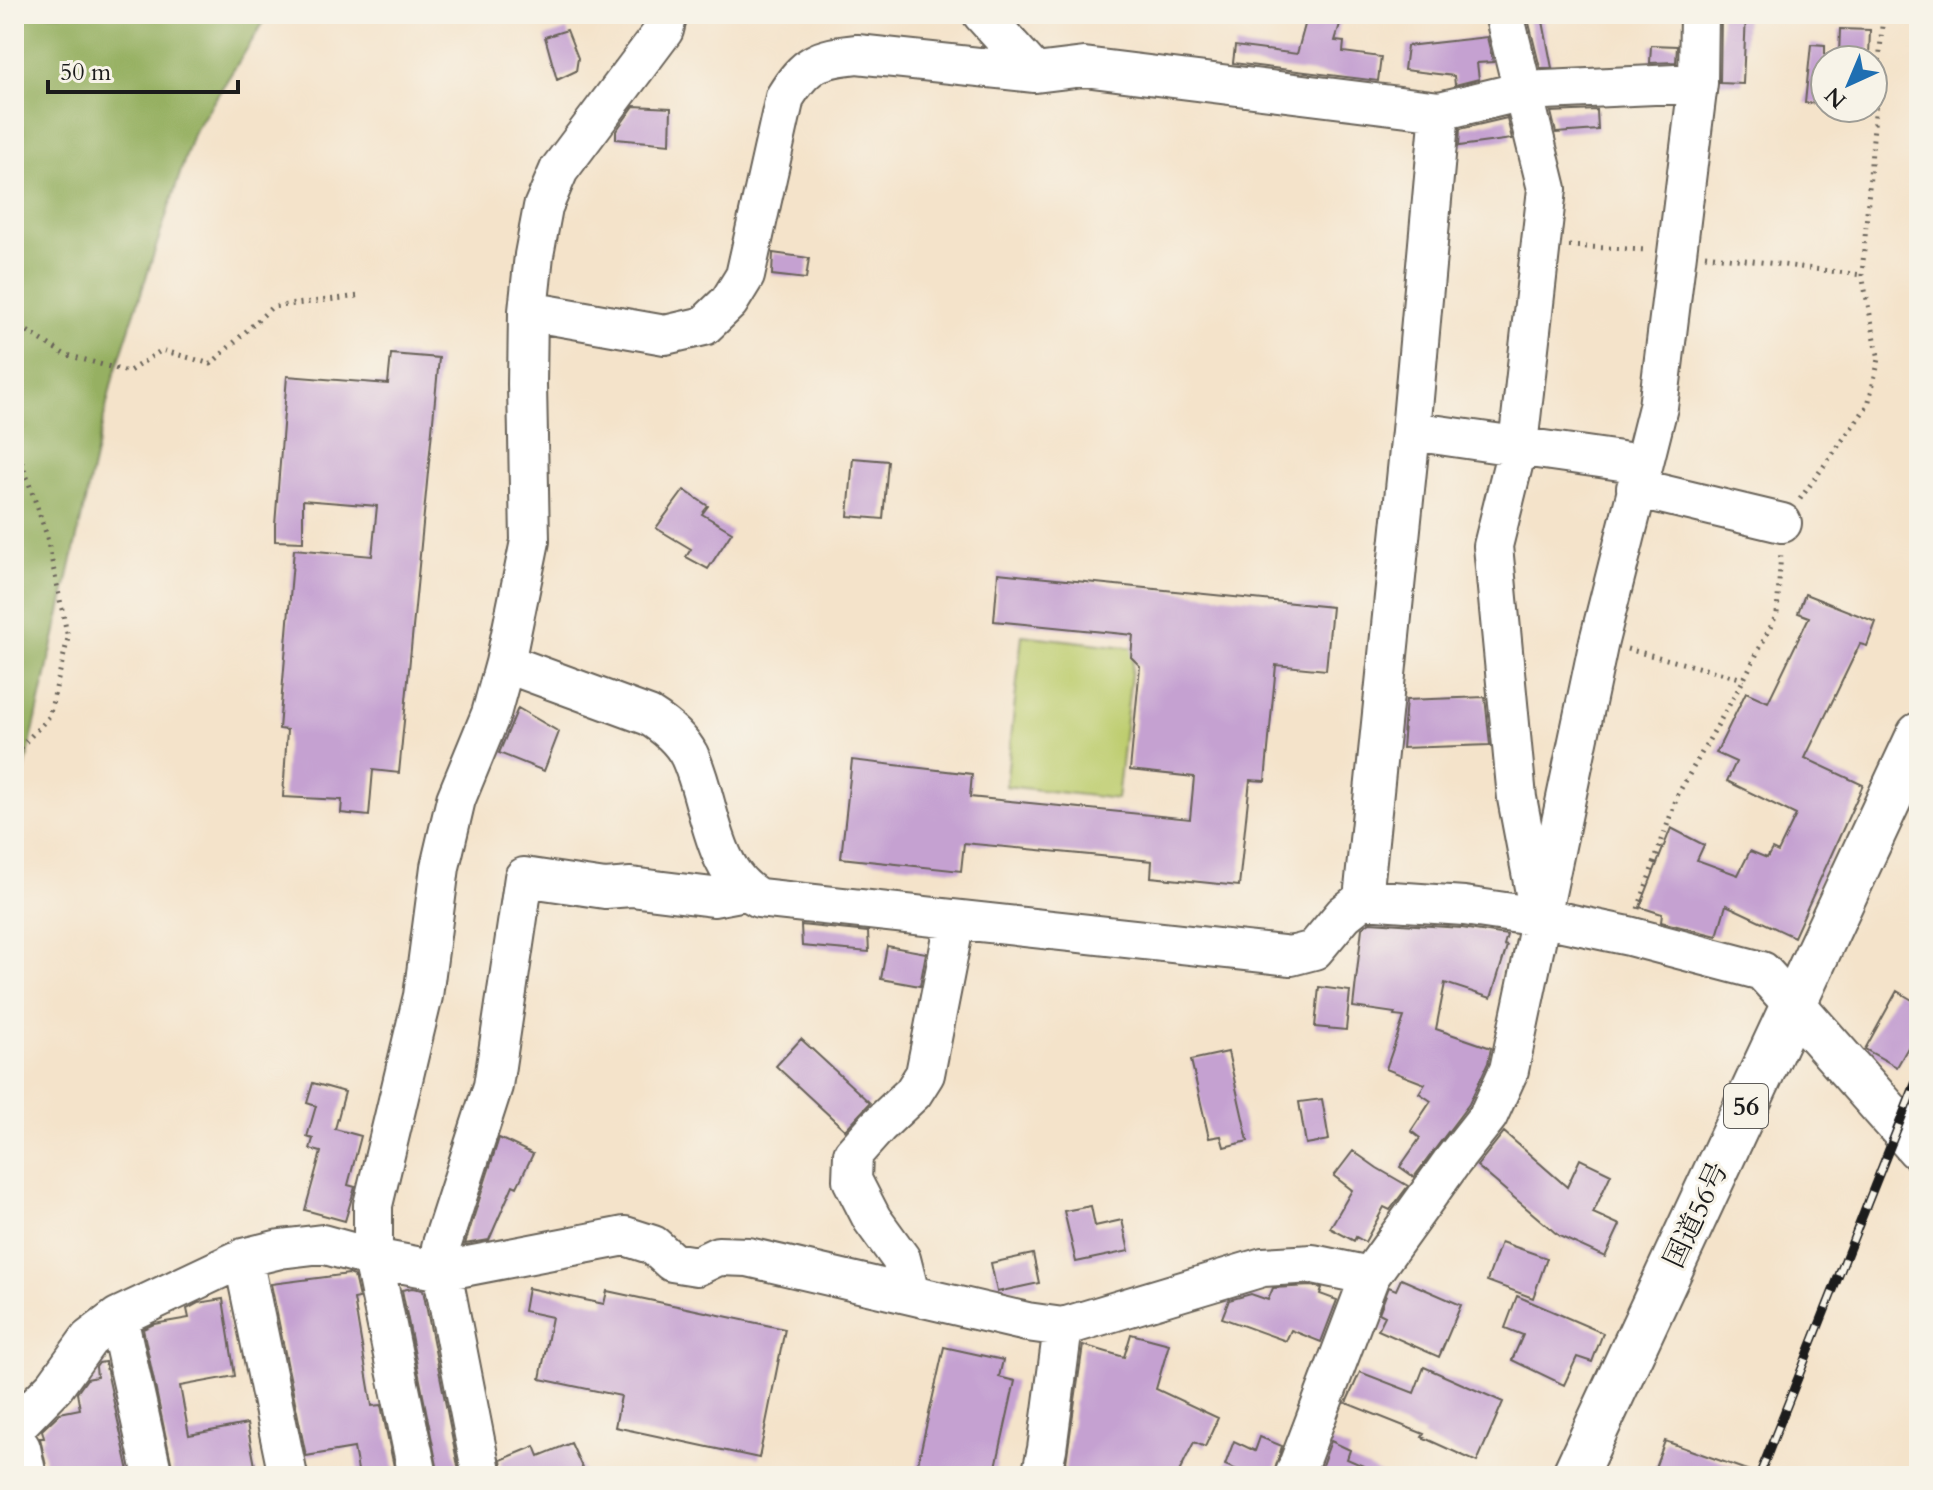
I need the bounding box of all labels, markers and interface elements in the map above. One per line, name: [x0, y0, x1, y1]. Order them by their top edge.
scale bar: [48, 44, 238, 94]
north arrow: [1809, 44, 1889, 124]
text: 50 m: [60, 56, 112, 89]
text: N: [1819, 80, 1853, 115]
road number: 56: [1724, 1084, 1768, 1128]
street label: 国道56号: [1655, 1156, 1737, 1274]

